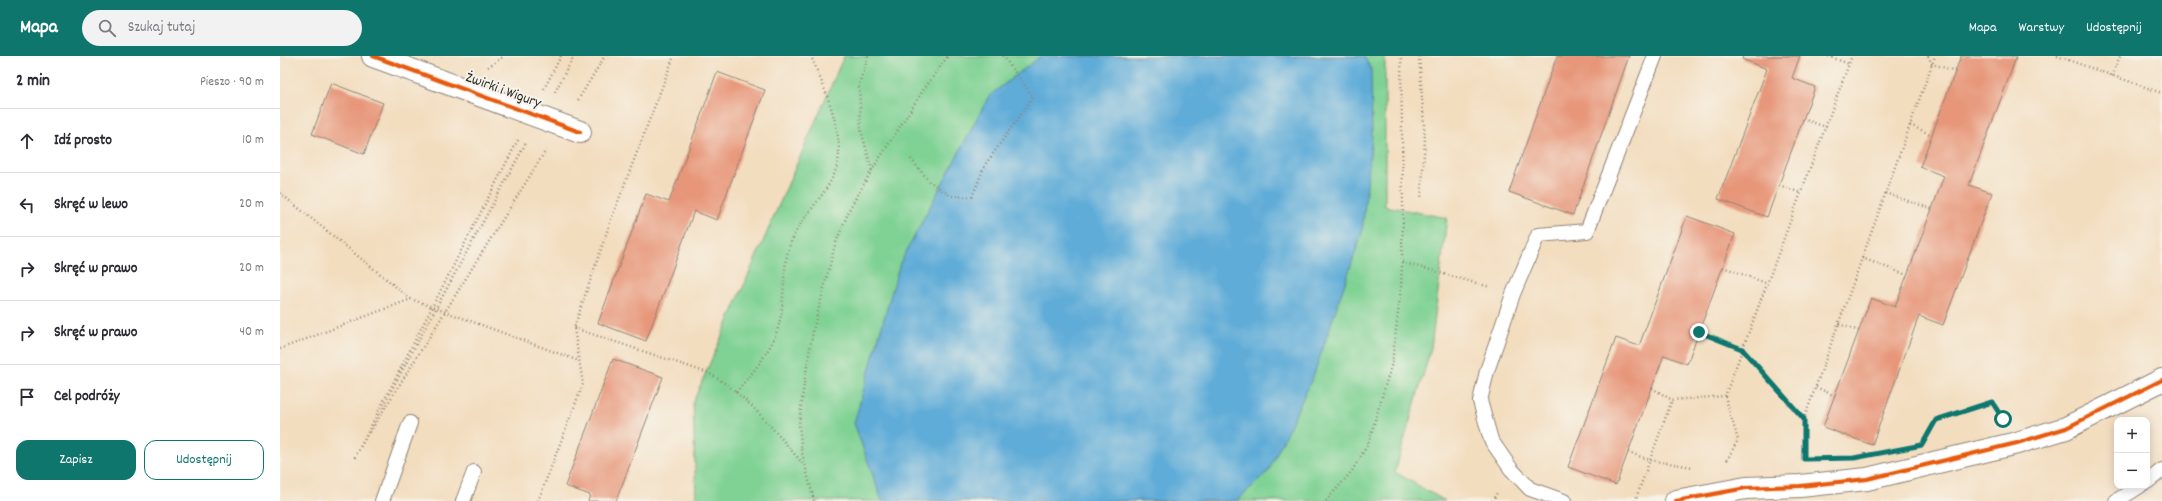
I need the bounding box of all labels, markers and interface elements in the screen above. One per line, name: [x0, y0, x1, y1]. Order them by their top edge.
search box: [82, 10, 362, 46]
text: Mapa: [20, 15, 58, 42]
icon: search: [96, 17, 118, 39]
text: Szukaj tutaj: [128, 17, 196, 39]
text: Mapa: [1969, 18, 1997, 38]
text: Warstwy: [2019, 18, 2064, 38]
text: Udostępnij: [2086, 18, 2142, 38]
street label: Żwirki i Wigury: [462, 67, 545, 115]
text: 2 min: [16, 70, 50, 94]
text: Pieszo · 90 m: [200, 73, 264, 92]
icon: ahead: [16, 130, 38, 152]
text: Idź prosto: [54, 130, 112, 152]
text: 10 m: [242, 131, 264, 150]
icon: left: [16, 194, 38, 216]
text: Skręć w lewo: [54, 194, 128, 216]
text: 20 m: [239, 195, 264, 214]
icon: right: [16, 258, 38, 280]
text: Skręć w prawo: [54, 258, 137, 280]
text: 20 m: [239, 259, 264, 278]
icon: right: [16, 322, 38, 344]
text: Skręć w prawo: [54, 322, 137, 344]
text: 40 m: [240, 323, 264, 342]
route end: [1690, 323, 1708, 341]
icon: arrive: [16, 386, 38, 408]
text: Cel podróży: [54, 386, 120, 408]
route start: [1994, 410, 2012, 428]
map controls: [2114, 417, 2150, 489]
button: +: [2114, 417, 2150, 453]
button: Zapisz: [16, 440, 136, 480]
button: Udostępnij: [144, 440, 264, 480]
button: −: [2114, 453, 2150, 489]

